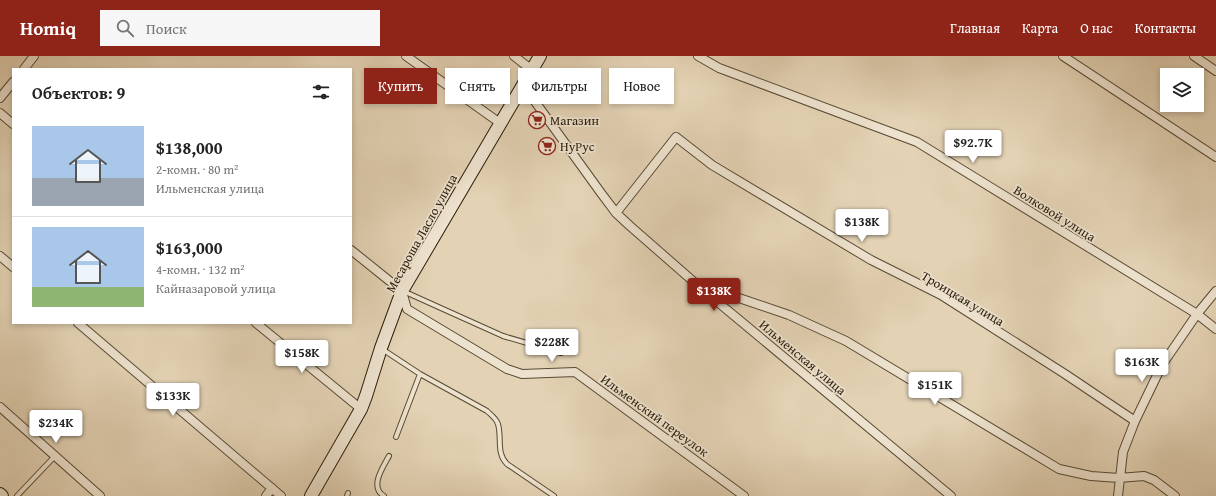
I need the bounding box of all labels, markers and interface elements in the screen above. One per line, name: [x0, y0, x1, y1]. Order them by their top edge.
search box: [100, 10, 380, 46]
text: Homiq: [20, 14, 76, 42]
icon: search: [114, 17, 136, 39]
text: Поиск: [146, 18, 187, 39]
text: Главная: [950, 18, 1000, 38]
text: Карта: [1022, 18, 1058, 38]
text: О нас: [1080, 18, 1113, 38]
text: Контакты: [1135, 18, 1196, 38]
chip: Купить: [364, 68, 437, 104]
chip: Снять: [445, 68, 510, 104]
chip: Фильтры: [518, 68, 601, 104]
chip: Новое: [609, 68, 674, 104]
map controls: [1160, 68, 1204, 112]
button: layers: [1160, 68, 1204, 112]
text: Объектов: 9: [32, 80, 125, 105]
icon: filters: [310, 81, 332, 103]
supermarket icon: Магазин: [527, 110, 547, 130]
place label: Магазин: [550, 111, 599, 130]
pin: $92.7K: [940, 130, 1006, 164]
text: $92.7K: [954, 133, 992, 152]
text: $138,000: [156, 135, 222, 160]
supermarket icon: НуРус: [537, 136, 557, 156]
place label: НуРус: [560, 137, 595, 156]
icon: home: [64, 142, 112, 190]
text: 2-комн. · 80 m²: [156, 160, 238, 179]
street label: Месароша Ласло улица: [381, 170, 462, 296]
text: Ильменская улица: [156, 179, 264, 198]
street label: Волковой улица: [1010, 181, 1100, 247]
pin: $138K: [834, 209, 890, 243]
text: $138K: [844, 212, 880, 231]
text: $163,000: [156, 235, 222, 260]
icon: home: [64, 243, 112, 291]
text: 4-комн. · 132 m²: [156, 260, 245, 279]
street label: Троицкая улица: [918, 266, 1008, 331]
pin: $138K: [686, 278, 742, 312]
text: Кайназаровой улица: [156, 279, 276, 298]
text: $138K: [696, 281, 732, 300]
street label: Ильменская улица: [755, 315, 851, 400]
pin: $228K: [524, 329, 580, 363]
text: $228K: [534, 332, 570, 351]
pin: $158K: [274, 340, 330, 374]
text: $158K: [284, 343, 320, 362]
pin: $163K: [1114, 349, 1170, 383]
text: $163K: [1124, 352, 1160, 371]
street label: Ильменский переулок: [597, 370, 713, 461]
pin: $151K: [907, 372, 963, 406]
text: $151K: [917, 375, 953, 394]
pin: $133K: [145, 383, 201, 417]
text: $133K: [155, 386, 191, 405]
pin: $234K: [28, 410, 84, 444]
text: $234K: [38, 413, 74, 432]

